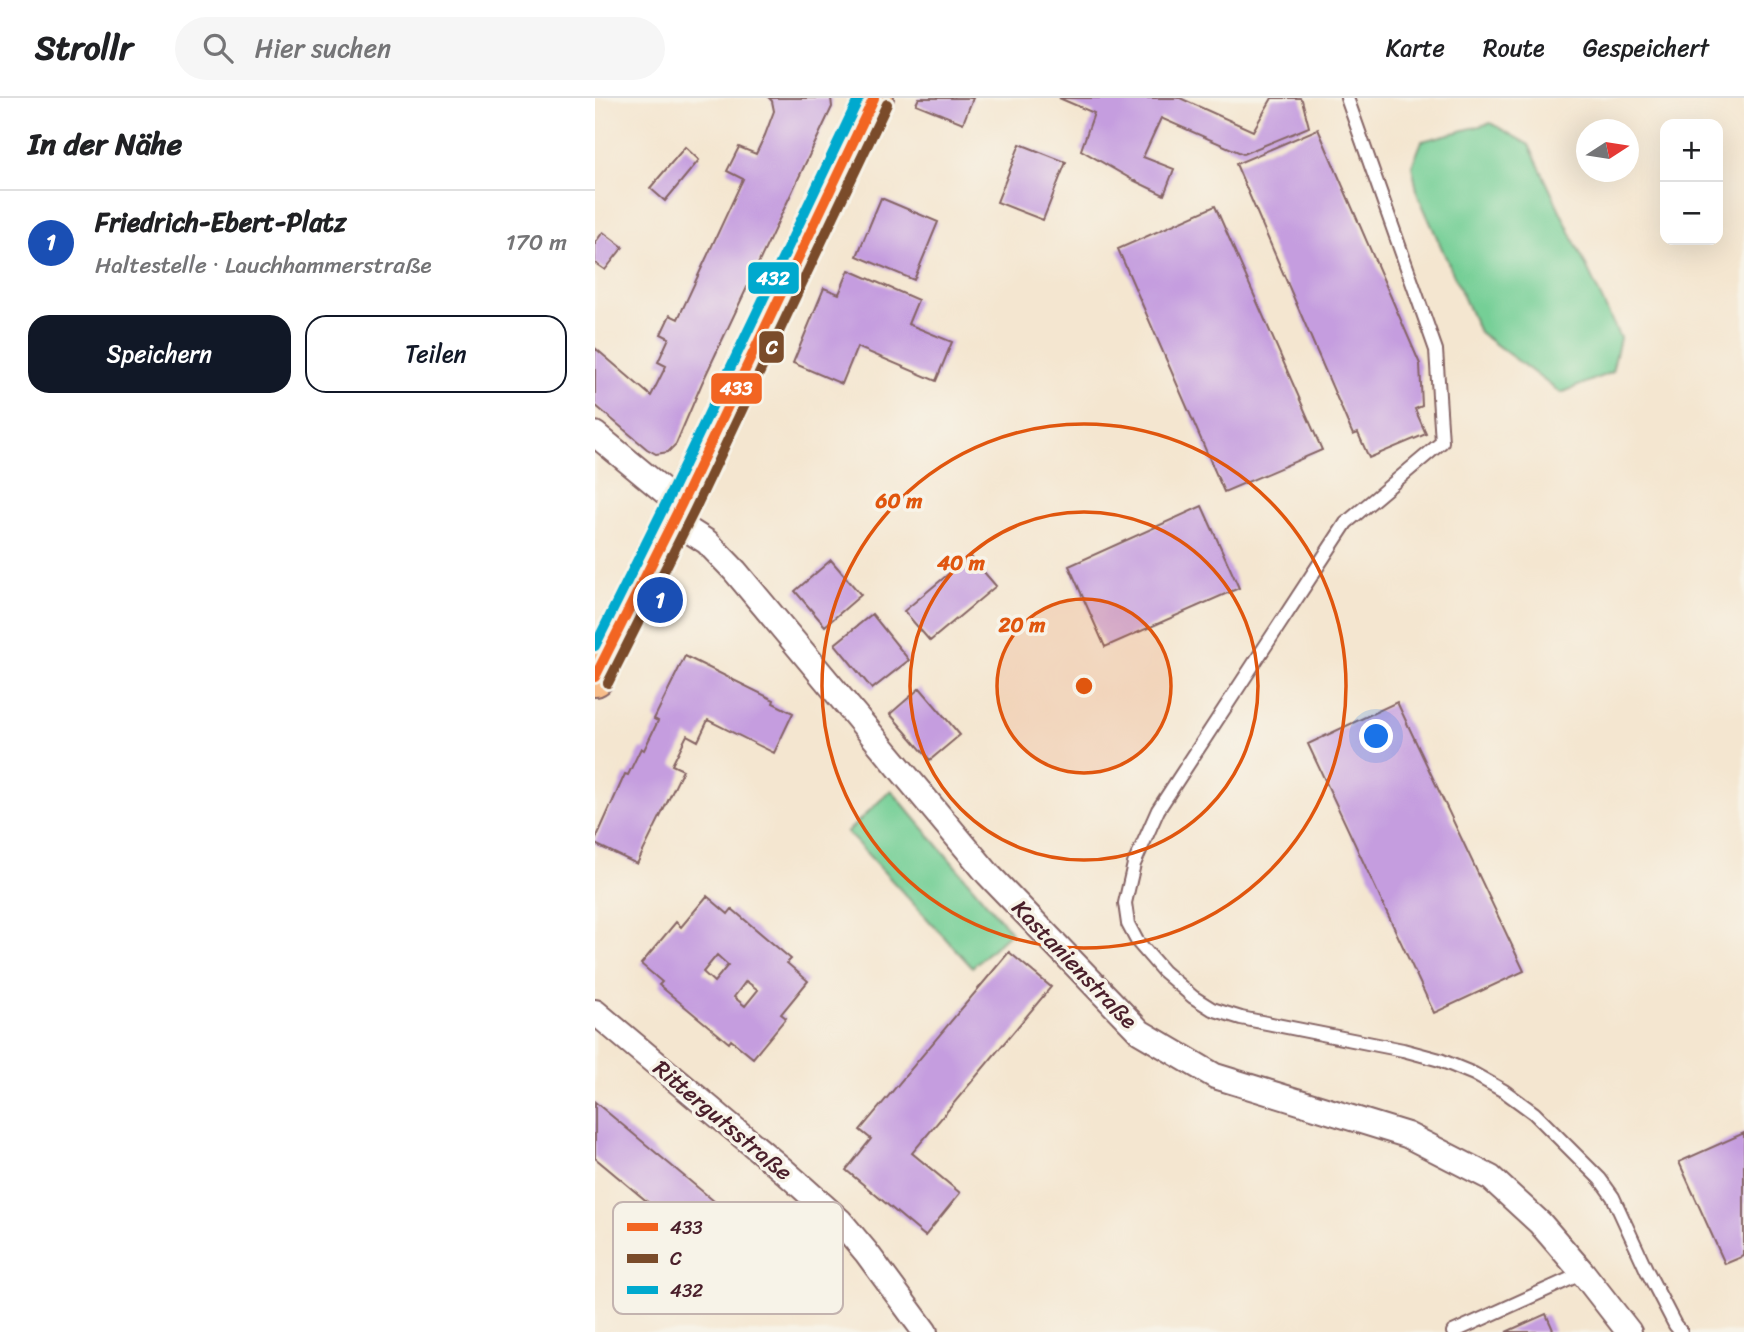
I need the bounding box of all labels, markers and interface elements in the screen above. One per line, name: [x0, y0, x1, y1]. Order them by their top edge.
search box: [175, 17, 665, 80]
text: Strollr: [35, 19, 133, 77]
text: Hier suchen: [255, 25, 391, 71]
text: Karte: [1386, 27, 1445, 69]
text: Route: [1483, 27, 1545, 69]
text: Gespeichert: [1583, 27, 1709, 69]
icon: search: [199, 29, 237, 67]
text: In der Nähe: [28, 117, 182, 171]
north arrow: [1576, 119, 1639, 182]
map controls: [1660, 119, 1723, 245]
button: +: [1660, 119, 1723, 182]
button: −: [1660, 182, 1723, 245]
text: Friedrich-Ebert-Platz: [95, 199, 346, 245]
text: 1: [46, 222, 56, 263]
text: 170 m: [506, 222, 567, 263]
text: Haltestelle · Lauchhammerstraße: [95, 245, 432, 286]
line badge: 432: [747, 261, 800, 295]
text: 432: [755, 262, 790, 295]
button: Speichern: [28, 315, 291, 393]
button: Teilen: [305, 315, 567, 393]
line badge: C: [758, 330, 785, 364]
text: C: [765, 331, 779, 364]
line badge: 433: [710, 372, 763, 405]
text: 433: [719, 372, 753, 405]
text: 60 m: [875, 482, 923, 520]
text: 40 m: [936, 544, 986, 582]
pin: 1: [637, 574, 683, 626]
text: 20 m: [998, 606, 1046, 644]
centre of rings: [1072, 674, 1096, 698]
your location: [1359, 719, 1393, 753]
street label: Kastanienstraße: [1001, 889, 1148, 1039]
street label: Rittergutsstraße: [643, 1049, 802, 1192]
legend: [613, 1202, 843, 1314]
text: 433: [670, 1211, 703, 1244]
text: C: [670, 1242, 682, 1275]
text: 432: [670, 1274, 703, 1307]

